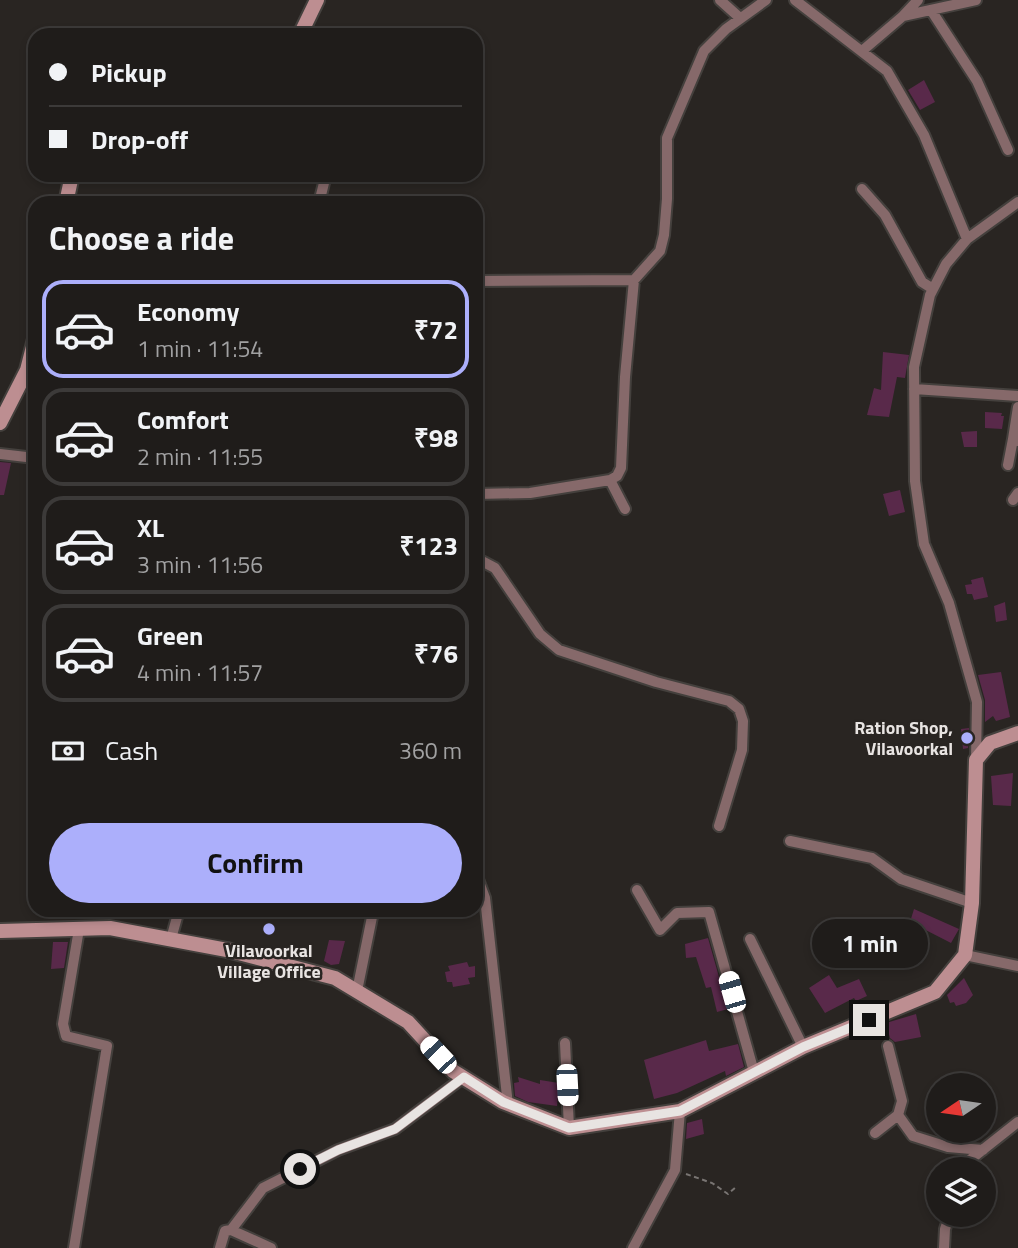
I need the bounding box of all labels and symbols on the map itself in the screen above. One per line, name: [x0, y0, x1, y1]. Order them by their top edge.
place label: Ration Shop, Vilavoorkal: [854, 714, 953, 762]
marker: Ration Shop, Vilavoorkal: [959, 730, 975, 746]
callout: 1 min: [811, 918, 927, 968]
marker: Vilavoorkal Village Office: [261, 921, 277, 937]
place label: Vilavoorkal Village Office: [217, 937, 321, 985]
car: [717, 969, 748, 1015]
route end: [853, 1004, 885, 1036]
car: [416, 1032, 461, 1078]
car: [556, 1063, 579, 1107]
north arrow: [926, 1073, 996, 1143]
route start: [284, 1153, 316, 1185]

